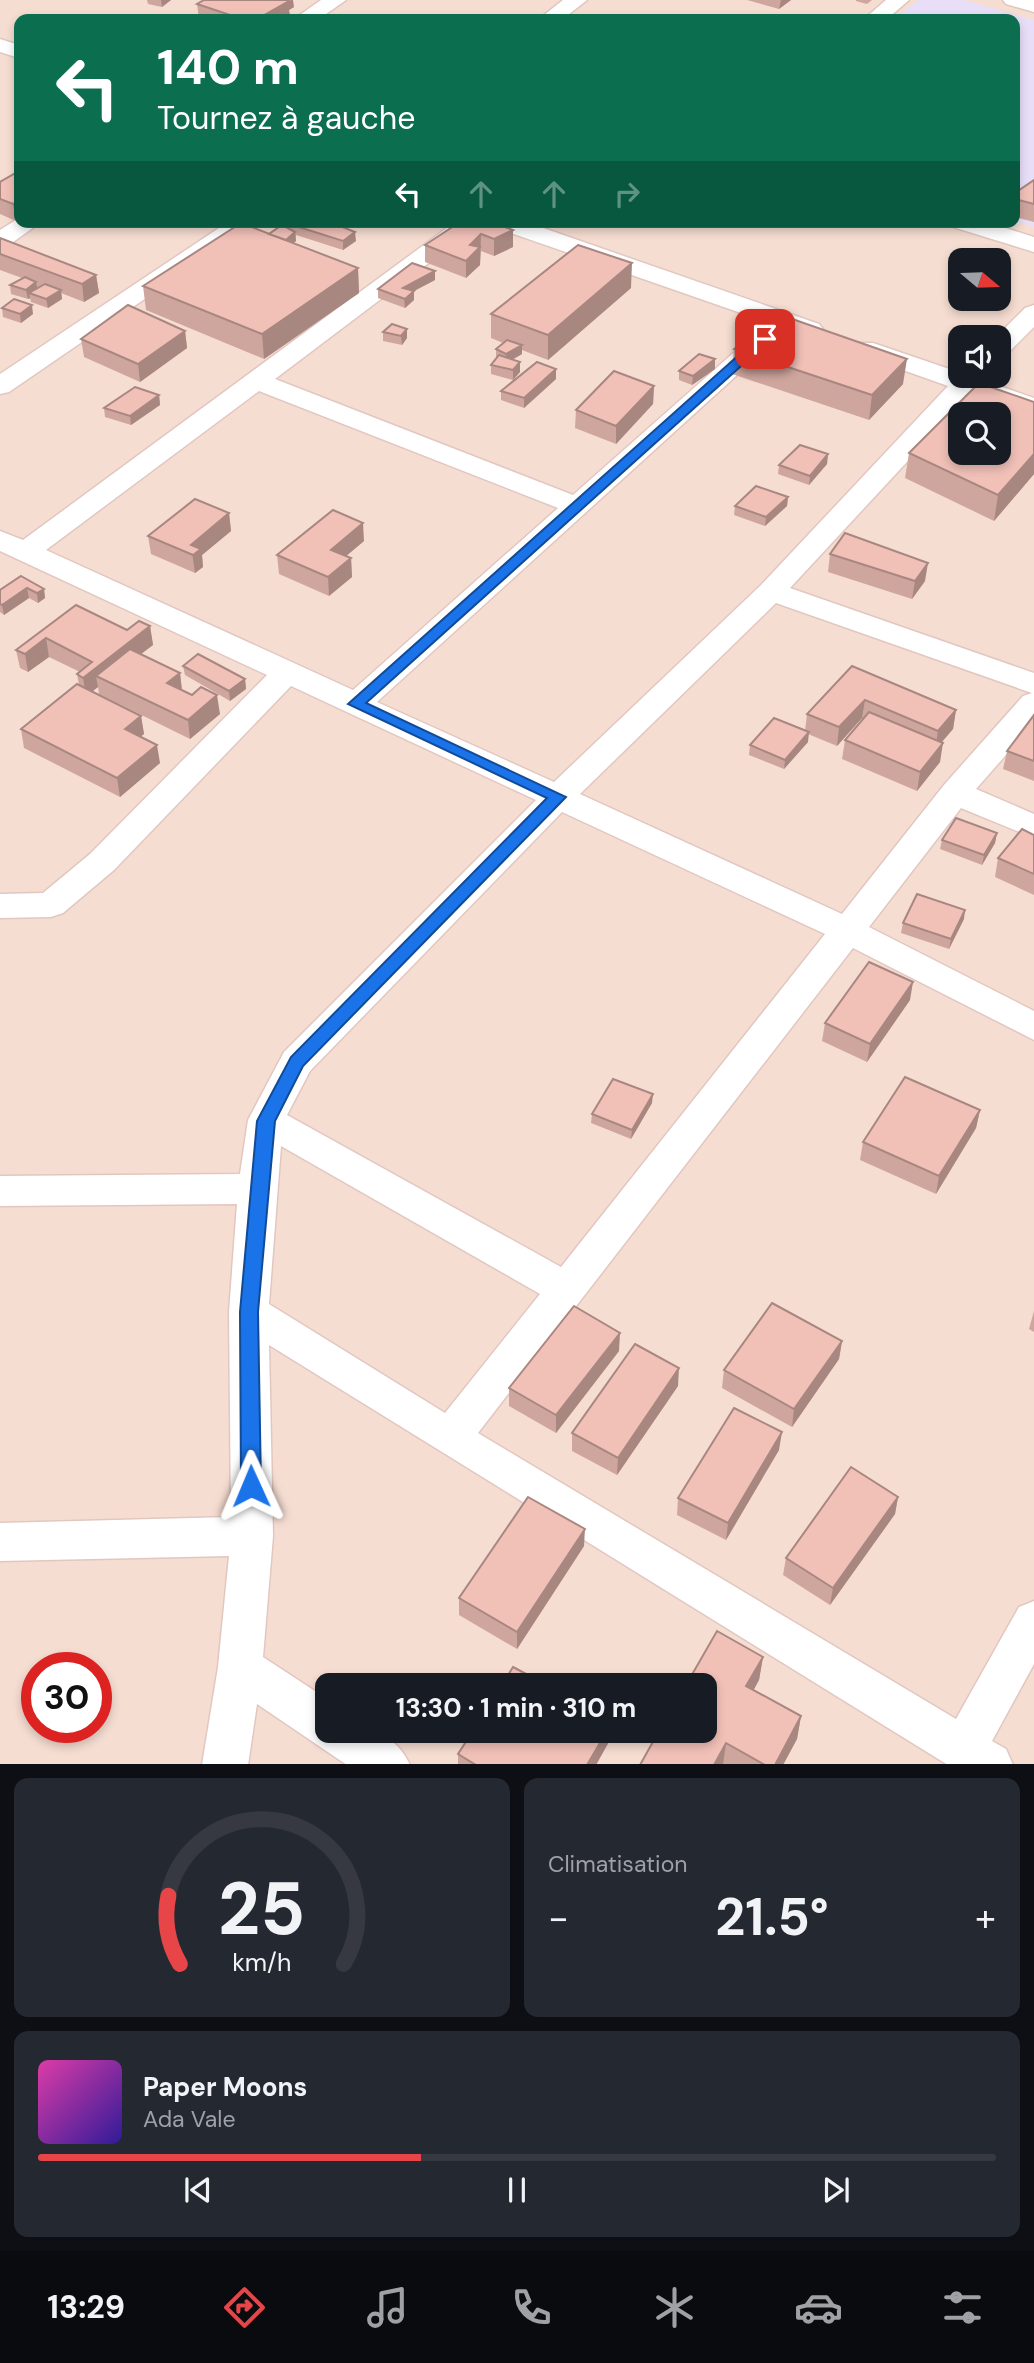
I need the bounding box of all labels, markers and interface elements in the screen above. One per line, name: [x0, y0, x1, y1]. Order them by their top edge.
text: 140 m: [157, 35, 299, 99]
icon: left: [42, 42, 133, 133]
text: Tournez à gauche: [157, 97, 415, 139]
icon: left: [389, 175, 427, 213]
icon: ahead: [462, 175, 500, 213]
icon: ahead: [535, 175, 573, 213]
icon: right: [608, 175, 646, 213]
north arrow: [948, 248, 1012, 312]
map controls: [948, 248, 1011, 465]
pin: [735, 309, 795, 369]
icon: arrive: [746, 320, 784, 358]
button: sound: [948, 325, 1011, 388]
button: search: [948, 402, 1011, 465]
position arrow: [214, 1449, 288, 1523]
speed limit sign: 30: [21, 1652, 112, 1743]
text: 13:30 · 1 min · 310 m: [396, 1691, 636, 1725]
text: Climatisation: [548, 1849, 687, 1879]
text: 25: [218, 1862, 306, 1957]
text: 21.5°: [715, 1883, 829, 1951]
text: −: [548, 1893, 569, 1943]
text: +: [975, 1893, 996, 1943]
text: km/h: [232, 1945, 292, 1978]
text: Paper Moons: [143, 2070, 307, 2104]
text: Ada Vale: [143, 2104, 236, 2134]
icon: previous: [179, 2171, 217, 2209]
icon: pause: [498, 2171, 536, 2209]
icon: next: [817, 2171, 855, 2209]
icon: directions: [220, 2283, 269, 2332]
icon: music: [363, 2283, 412, 2332]
icon: phone: [507, 2283, 556, 2332]
icon: climate: [650, 2283, 699, 2332]
icon: car: [794, 2283, 843, 2332]
icon: filters: [938, 2283, 987, 2332]
text: 13:29: [47, 2286, 125, 2328]

